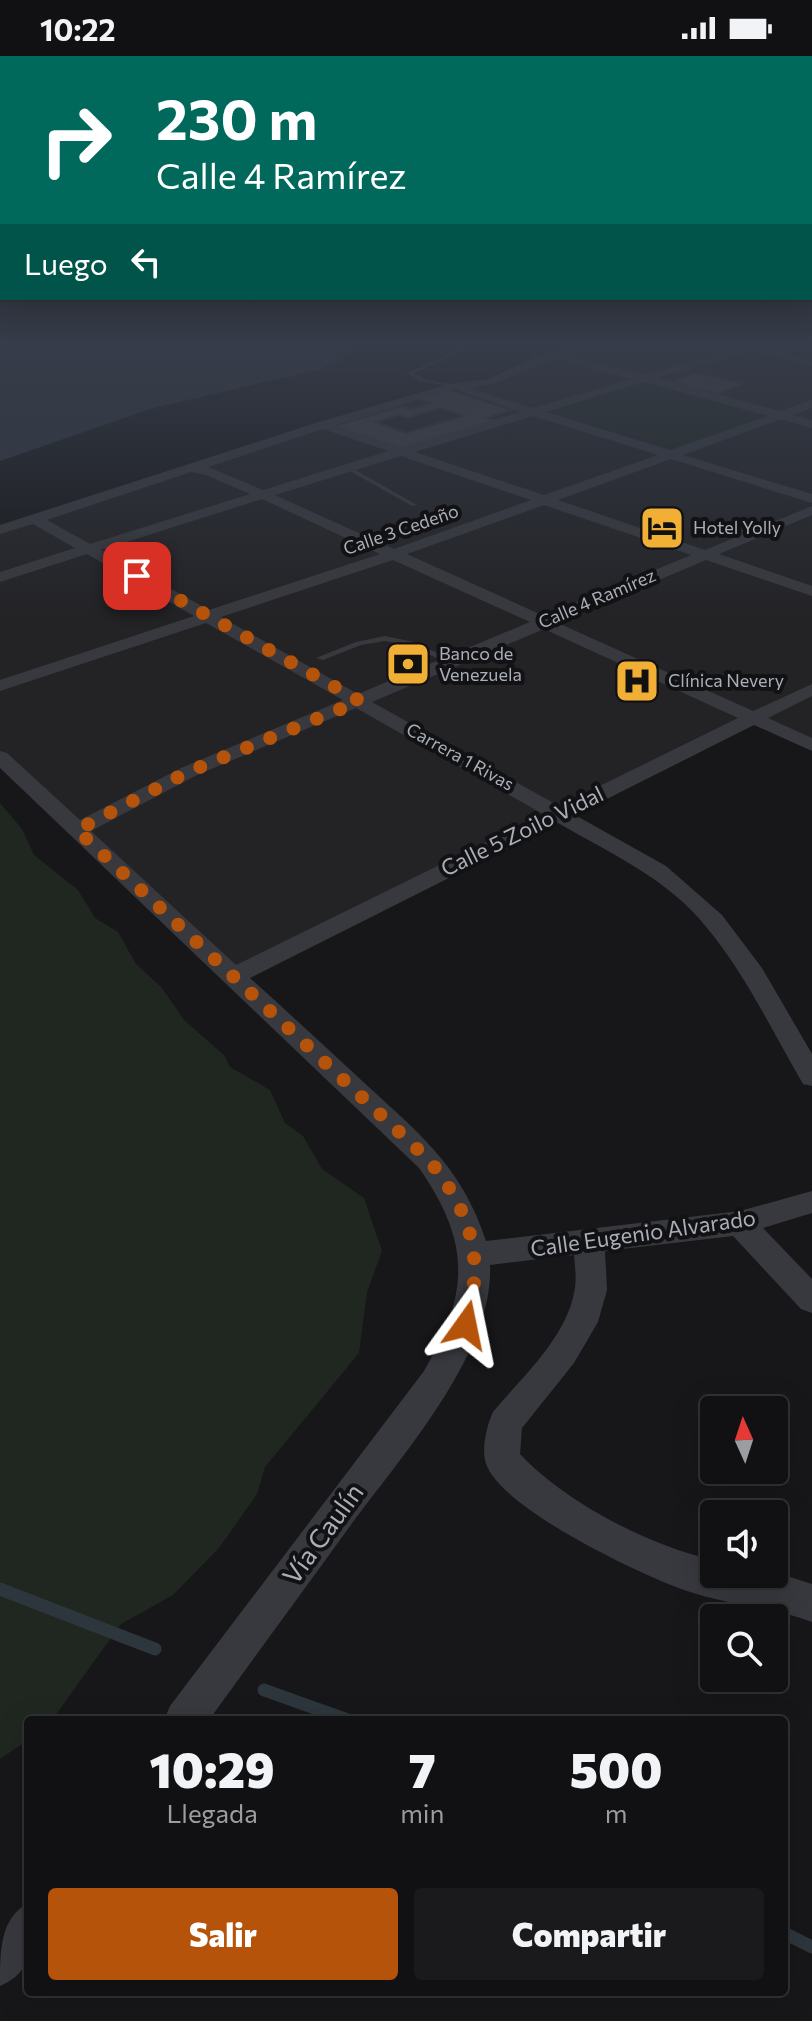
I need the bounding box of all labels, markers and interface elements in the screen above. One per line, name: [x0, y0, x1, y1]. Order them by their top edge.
text: 10:22: [40, 10, 116, 47]
text: 230 m: [156, 83, 317, 152]
icon: right: [24, 88, 128, 192]
text: Calle 4 Ramírez: [156, 152, 406, 196]
icon: left: [124, 240, 168, 284]
text: Luego: [24, 244, 108, 281]
street label: Calle 3 Cedeño: [340, 499, 461, 559]
hotel icon: Hotel Yolly: [638, 504, 686, 552]
place label: Hotel Yolly: [693, 516, 781, 538]
pin: [103, 542, 171, 610]
icon: arrive: [115, 554, 159, 598]
street label: Calle 4 Ramírez: [535, 563, 659, 633]
bank icon: Banco de Venezuela: [384, 640, 432, 688]
place label: Banco de Venezuela: [439, 642, 522, 685]
hospital icon: Clínica Nevery: [613, 657, 661, 705]
place label: Clínica Nevery: [668, 669, 784, 691]
street label: Carrera 1 Rivas: [403, 717, 518, 795]
street label: Calle 5 Zoilo Vidal: [436, 780, 607, 882]
street label: Calle Eugenio Alvarado: [529, 1203, 757, 1262]
position arrow: [424, 1283, 508, 1367]
north arrow: [700, 1396, 788, 1484]
map controls: [700, 1396, 788, 1692]
street label: Vía Caulín: [275, 1477, 369, 1590]
button: sound: [700, 1500, 788, 1588]
button: search: [700, 1604, 788, 1692]
text: 10:29: [149, 1739, 275, 1798]
text: 7: [409, 1739, 436, 1798]
text: 500: [570, 1739, 663, 1798]
text: Llegada: [166, 1797, 258, 1828]
text: min: [400, 1797, 444, 1828]
text: m: [605, 1797, 628, 1828]
button: Salir: [48, 1888, 398, 1980]
button: Compartir: [414, 1888, 764, 1980]

